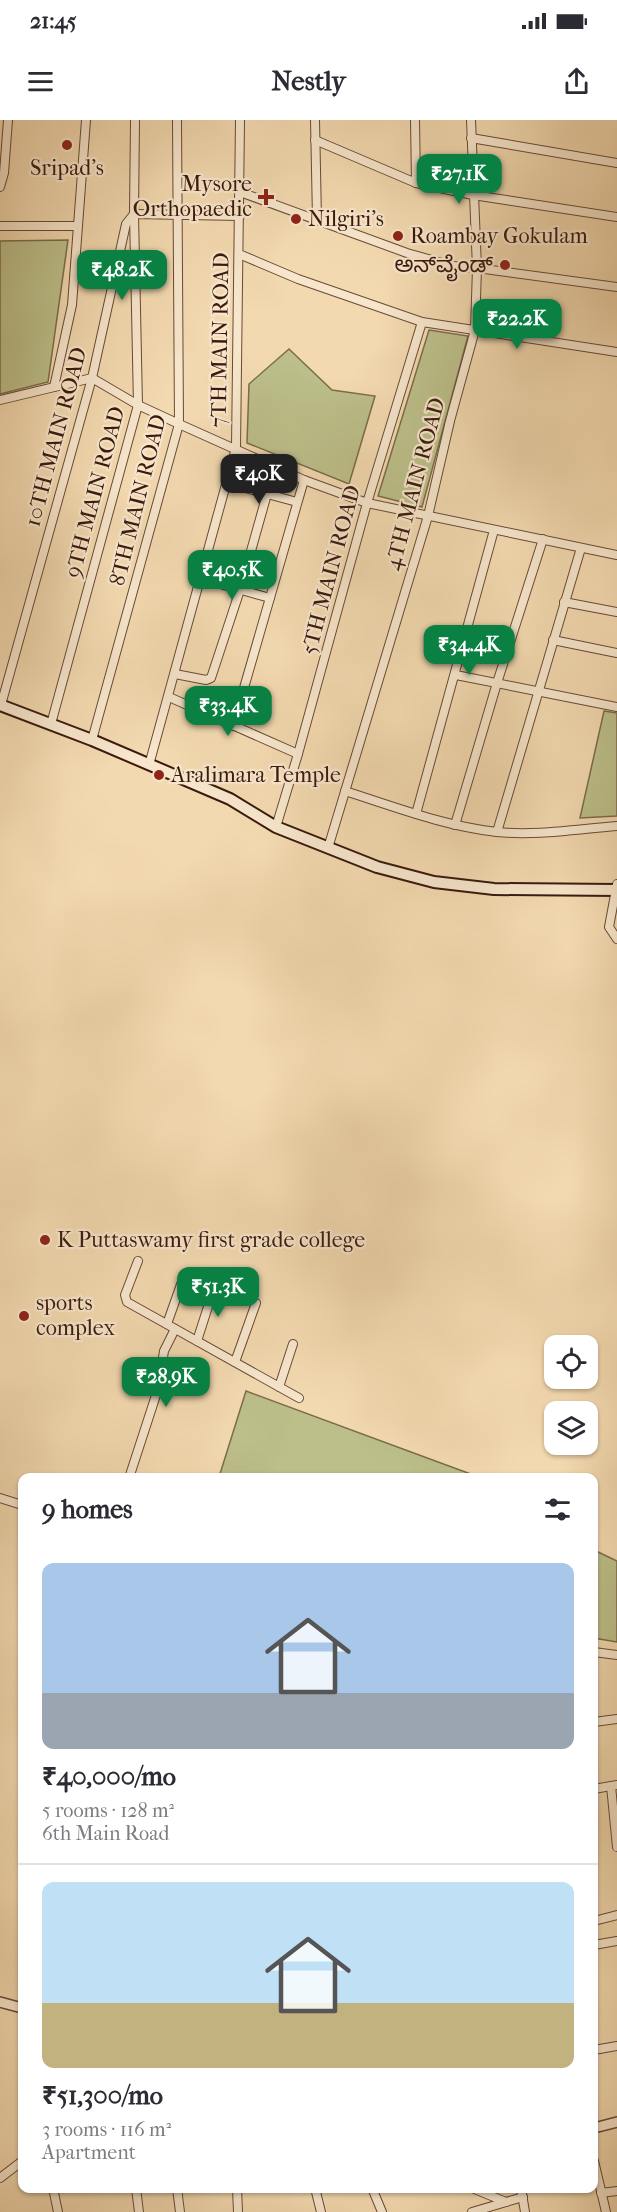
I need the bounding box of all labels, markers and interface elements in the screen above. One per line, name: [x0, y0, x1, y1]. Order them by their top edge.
text: 21:45: [30, 8, 76, 34]
icon: menu: [24, 65, 57, 98]
text: Nestly: [271, 65, 346, 97]
icon: share: [560, 65, 593, 98]
marker: Sripad's: [60, 138, 74, 152]
pin: ₹27.1K: [410, 154, 508, 205]
place label: Sripad's: [30, 155, 104, 181]
text: ₹27.1K: [431, 162, 487, 185]
place label: Mysore Orthopaedic: [133, 171, 252, 222]
marker: Mysore Orthopaedic: [257, 188, 275, 206]
place label: Nilgiri's: [308, 206, 384, 232]
marker: Nilgiri's: [289, 212, 303, 226]
place label: Roambay Gokulam: [410, 223, 589, 249]
marker: Roambay Gokulam: [391, 229, 405, 243]
pin: ₹48.2K: [73, 250, 171, 301]
street label: 7TH MAIN ROAD: [205, 252, 235, 428]
place label: ಅನ್‌ವೈಂಡ್: [394, 252, 494, 282]
text: ₹48.2K: [91, 258, 153, 281]
marker: ಅನ್‌ವೈಂಡ್: [498, 258, 512, 272]
pin: ₹22.2K: [468, 299, 566, 350]
text: ₹22.2K: [487, 307, 547, 330]
street label: 10TH MAIN ROAD: [20, 344, 92, 530]
street label: 4TH MAIN ROAD: [379, 395, 451, 573]
street label: 9TH MAIN ROAD: [60, 403, 130, 581]
street label: 8TH MAIN ROAD: [104, 412, 172, 588]
pin: ₹40K: [223, 454, 295, 505]
text: ₹40K: [235, 462, 283, 485]
street label: 5TH MAIN ROAD: [296, 482, 366, 658]
pin: ₹40.5K: [183, 550, 281, 601]
text: ₹40.5K: [202, 558, 262, 581]
pin: ₹34.4K: [420, 625, 518, 676]
text: ₹34.4K: [438, 633, 500, 656]
pin: ₹33.4K: [179, 686, 277, 737]
text: ₹33.4K: [199, 694, 257, 717]
place label: Aralimara Temple: [170, 762, 341, 788]
marker: Aralimara Temple: [152, 768, 166, 782]
place label: K Puttaswamy first grade college: [57, 1227, 365, 1253]
marker: K Puttaswamy first grade college: [38, 1233, 52, 1247]
pin: ₹51.3K: [169, 1267, 267, 1318]
text: ₹51.3K: [191, 1275, 245, 1298]
place label: sports complex: [36, 1290, 115, 1341]
marker: sports complex: [17, 1309, 31, 1323]
map controls: [544, 1335, 598, 1455]
button: locate: [544, 1335, 598, 1389]
pin: ₹28.9K: [117, 1357, 215, 1408]
text: ₹28.9K: [136, 1365, 196, 1388]
button: layers: [544, 1401, 598, 1455]
icon: filters: [541, 1493, 574, 1526]
text: 9 homes: [42, 1494, 133, 1525]
icon: home: [254, 1602, 362, 1710]
text: ₹40,000/mo: [42, 1761, 176, 1792]
text: 5 rooms · 128 m²: [42, 1799, 174, 1822]
text: 6th Main Road: [42, 1822, 169, 1845]
icon: home: [254, 1921, 362, 2029]
text: ₹51,300/mo: [42, 2080, 163, 2111]
text: 3 rooms · 116 m²: [42, 2118, 171, 2141]
text: Apartment: [42, 2141, 136, 2164]

